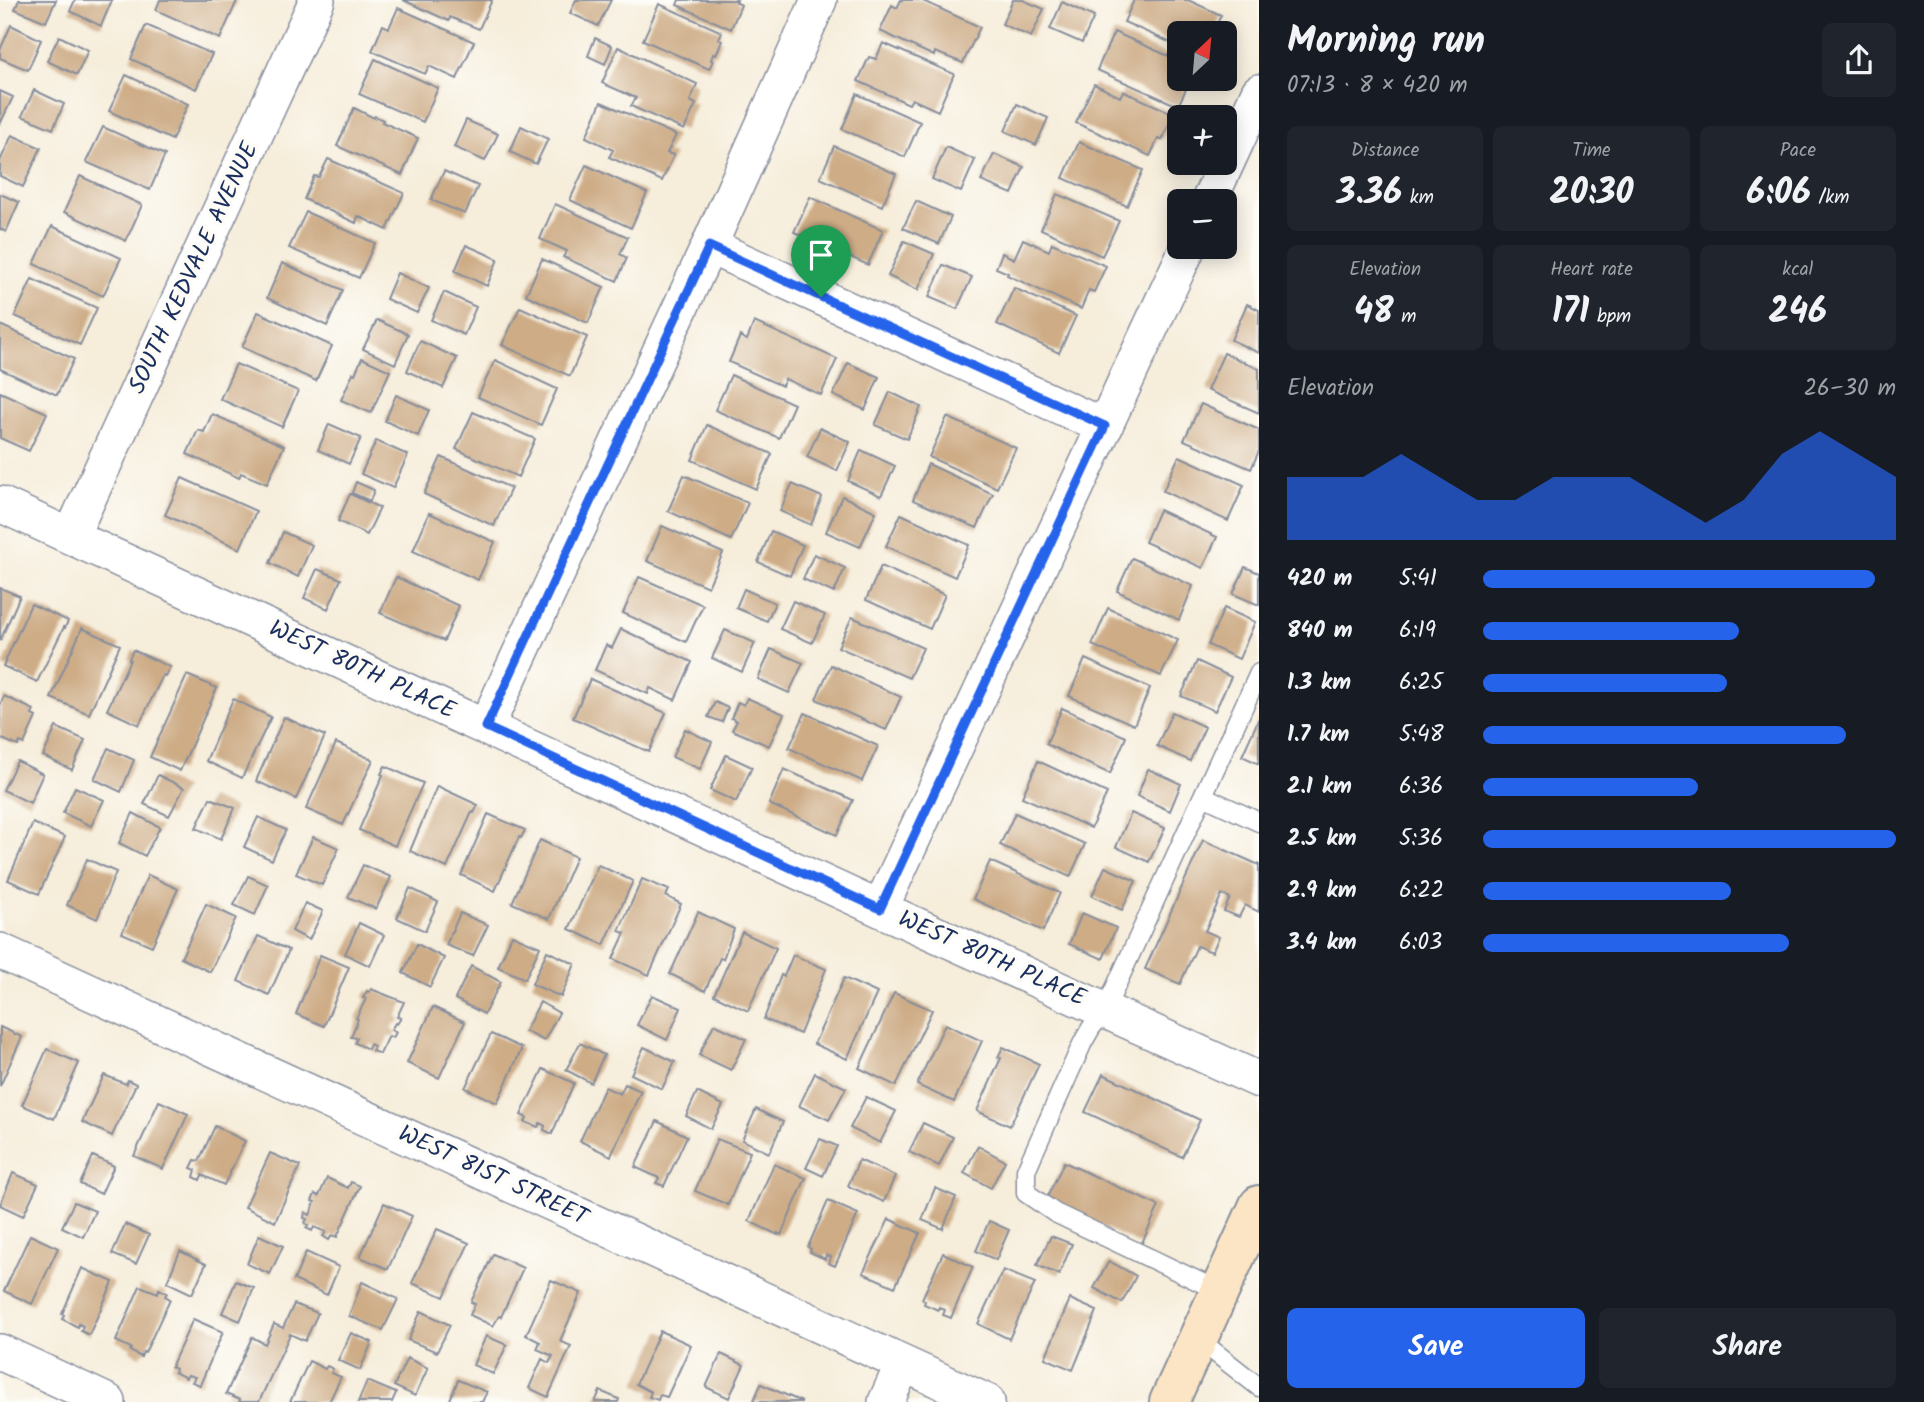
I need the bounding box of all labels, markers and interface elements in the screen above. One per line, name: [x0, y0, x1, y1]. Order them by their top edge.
text: Morning run: [1287, 12, 1485, 72]
north arrow: [1167, 21, 1237, 91]
map controls: [1167, 21, 1237, 259]
button: share: [1822, 23, 1896, 97]
text: 07:13 · 8 × 420 m: [1287, 68, 1468, 104]
button: +: [1167, 105, 1237, 175]
street label: SOUTH KEDVALE AVENUE: [118, 135, 270, 401]
text: Distance: [1351, 136, 1419, 166]
text: Time: [1572, 136, 1611, 166]
text: Pace: [1780, 136, 1816, 166]
text: 3.36: [1337, 166, 1402, 222]
text: 20:30: [1549, 166, 1634, 222]
text: 6:06: [1746, 166, 1811, 222]
text: km: [1402, 183, 1434, 213]
text: /km: [1811, 183, 1849, 213]
button: −: [1167, 189, 1237, 259]
pin: [791, 225, 851, 297]
icon: arrive: [802, 236, 840, 274]
text: Elevation: [1349, 255, 1421, 285]
text: Heart rate: [1550, 255, 1633, 285]
text: kcal: [1782, 255, 1813, 285]
text: 48: [1354, 285, 1394, 341]
text: 171: [1552, 285, 1589, 341]
text: 246: [1769, 285, 1827, 341]
text: m: [1394, 302, 1416, 332]
text: bpm: [1589, 302, 1631, 332]
text: Elevation: [1287, 371, 1374, 407]
text: 26–30 m: [1804, 371, 1896, 407]
text: 420 m: [1287, 561, 1352, 597]
text: 5:41: [1399, 561, 1437, 597]
street label: WEST 80TH PLACE: [262, 610, 463, 731]
text: 840 m: [1287, 613, 1353, 649]
text: 6:19: [1399, 613, 1436, 649]
text: 1.3 km: [1287, 665, 1351, 701]
text: 6:25: [1399, 665, 1443, 701]
text: 1.7 km: [1287, 717, 1349, 753]
text: 5:48: [1399, 717, 1444, 753]
text: 2.1 km: [1287, 769, 1352, 805]
text: 6:36: [1399, 769, 1443, 805]
text: 2.5 km: [1287, 821, 1357, 857]
text: 5:36: [1399, 821, 1443, 857]
text: 2.9 km: [1287, 873, 1357, 909]
text: 6:22: [1399, 873, 1444, 909]
street label: WEST 80TH PLACE: [892, 900, 1093, 1018]
text: 3.4 km: [1287, 925, 1357, 961]
text: 6:03: [1399, 925, 1442, 961]
street label: WEST 81ST STREET: [392, 1115, 596, 1238]
button: Save: [1287, 1308, 1585, 1388]
button: Share: [1599, 1308, 1896, 1388]

